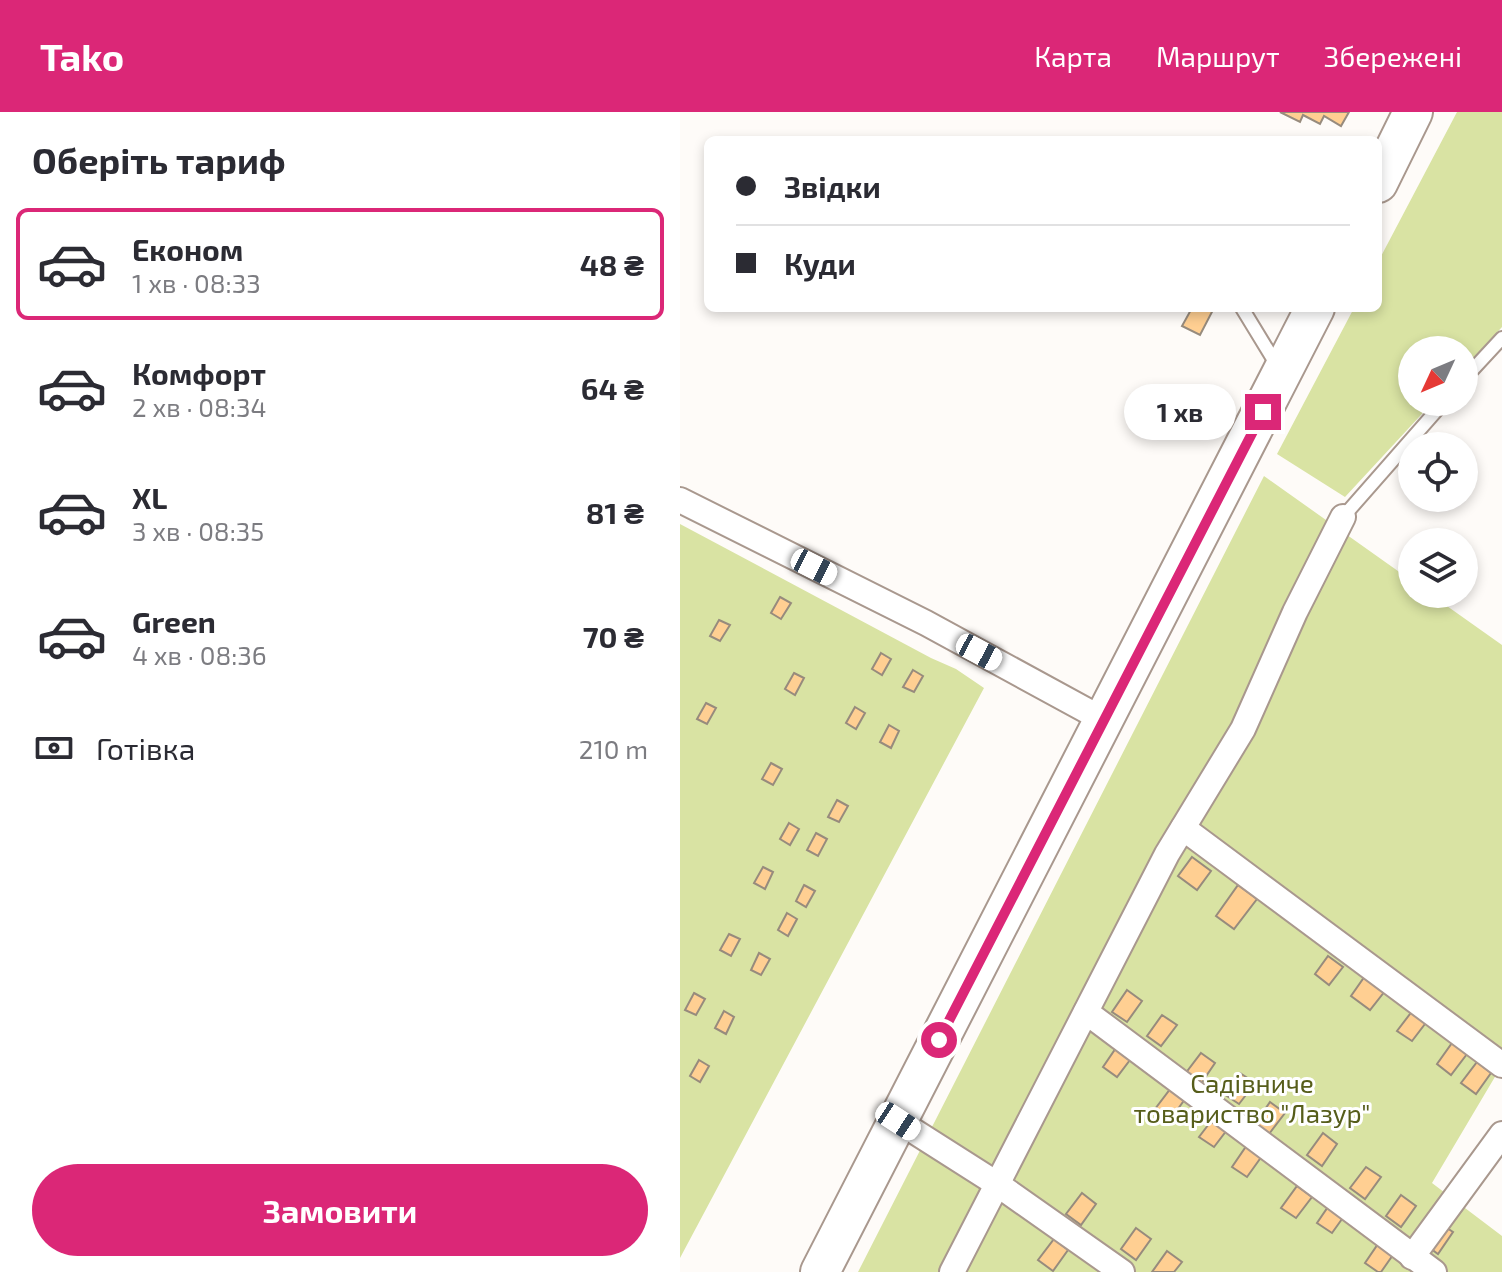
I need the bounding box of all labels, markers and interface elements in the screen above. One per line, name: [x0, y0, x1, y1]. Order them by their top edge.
text: Tako: [40, 33, 124, 79]
text: Карта: [1034, 39, 1112, 73]
text: Маршрут: [1156, 39, 1280, 73]
text: Збережені: [1324, 39, 1462, 73]
text: Оберіть тариф: [32, 138, 286, 181]
text: Звідки: [784, 168, 881, 204]
icon: car: [36, 228, 108, 300]
text: Економ: [132, 231, 243, 267]
text: Куди: [784, 245, 856, 281]
text: 48 ₴: [580, 246, 644, 282]
text: 1 хв · 08:33: [132, 267, 261, 298]
north arrow: [1398, 336, 1478, 416]
map controls: [1398, 336, 1478, 608]
icon: car: [36, 352, 108, 424]
text: Комфорт: [132, 355, 266, 391]
text: 64 ₴: [581, 370, 644, 406]
callout: 1 хв: [1123, 384, 1235, 440]
text: 2 хв · 08:34: [132, 391, 266, 422]
route end: [1245, 394, 1281, 430]
text: 1 хв: [1157, 396, 1203, 427]
button: locate: [1398, 432, 1478, 512]
icon: car: [36, 476, 108, 548]
text: XL: [132, 479, 167, 515]
text: 81 ₴: [586, 494, 644, 530]
text: 3 хв · 08:35: [132, 515, 264, 546]
button: layers: [1398, 528, 1478, 608]
car: [787, 545, 841, 589]
icon: car: [36, 600, 108, 672]
text: Green: [132, 603, 216, 639]
text: 70 ₴: [583, 618, 644, 654]
car: [952, 630, 1006, 674]
text: 4 хв · 08:36: [132, 639, 267, 670]
icon: cash: [32, 726, 76, 770]
text: Готівка: [96, 730, 195, 766]
text: 210 m: [579, 733, 648, 764]
route start: [921, 1022, 957, 1058]
park label: Садівниче товариство "Лазур": [1134, 1067, 1370, 1129]
car: [871, 1098, 925, 1144]
button: Замовити: [32, 1164, 648, 1256]

